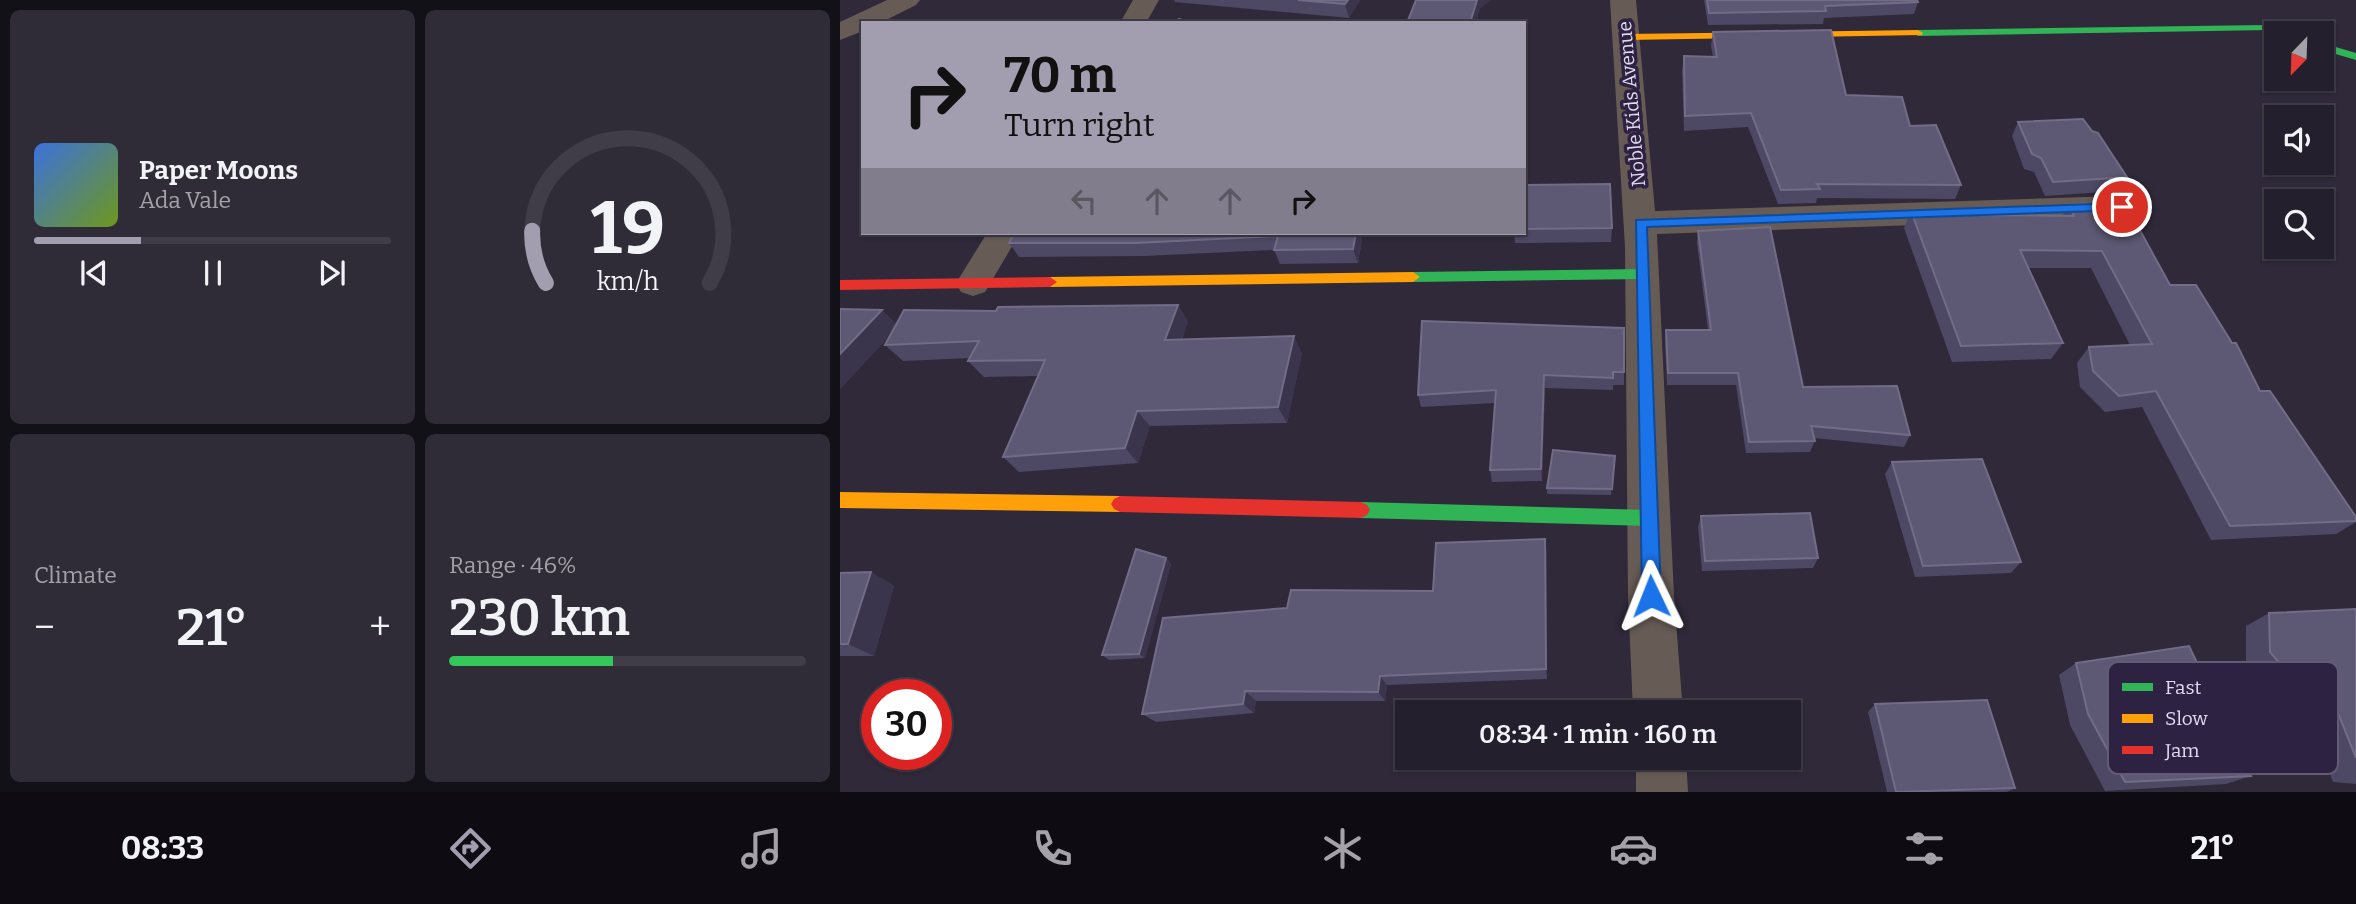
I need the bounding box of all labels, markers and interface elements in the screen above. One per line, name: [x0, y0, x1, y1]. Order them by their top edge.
street label: Noble Kids Avenue: [1613, 20, 1650, 188]
north arrow: [2264, 21, 2334, 91]
map controls: [2264, 21, 2334, 259]
text: 70 m: [1004, 46, 1116, 105]
icon: right: [889, 49, 980, 140]
button: sound: [2264, 105, 2334, 175]
text: Turn right: [1004, 106, 1155, 144]
text: Paper Moons: [139, 155, 298, 186]
pin: [2092, 177, 2152, 237]
icon: left: [1065, 182, 1103, 220]
icon: ahead: [1138, 182, 1176, 220]
icon: ahead: [1211, 182, 1249, 220]
icon: right: [1284, 182, 1322, 220]
text: Ada Vale: [139, 186, 231, 214]
text: 19: [590, 186, 665, 273]
icon: arrive: [2103, 188, 2141, 226]
button: search: [2264, 189, 2334, 259]
icon: previous: [75, 254, 113, 292]
icon: pause: [194, 254, 232, 292]
icon: next: [313, 254, 351, 292]
text: km/h: [597, 267, 659, 297]
text: Range · 46%: [449, 551, 576, 579]
position arrow: [1614, 559, 1688, 633]
text: Climate: [34, 561, 117, 589]
text: 230 km: [449, 586, 630, 649]
text: 21°: [176, 596, 248, 659]
text: −: [34, 604, 55, 650]
text: +: [369, 604, 391, 650]
legend: [2108, 662, 2338, 774]
text: Fast: [2165, 676, 2202, 699]
speed limit sign: 30: [861, 679, 952, 770]
text: Slow: [2165, 707, 2208, 730]
text: 08:34 · 1 min · 160 m: [1479, 719, 1717, 750]
text: Jam: [2164, 739, 2199, 762]
icon: directions: [446, 824, 495, 873]
icon: music: [737, 824, 786, 873]
icon: phone: [1028, 824, 1077, 873]
icon: climate: [1318, 824, 1367, 873]
icon: car: [1609, 824, 1658, 873]
icon: filters: [1900, 824, 1949, 873]
text: 08:33: [121, 829, 204, 867]
text: 21°: [2191, 829, 2235, 867]

